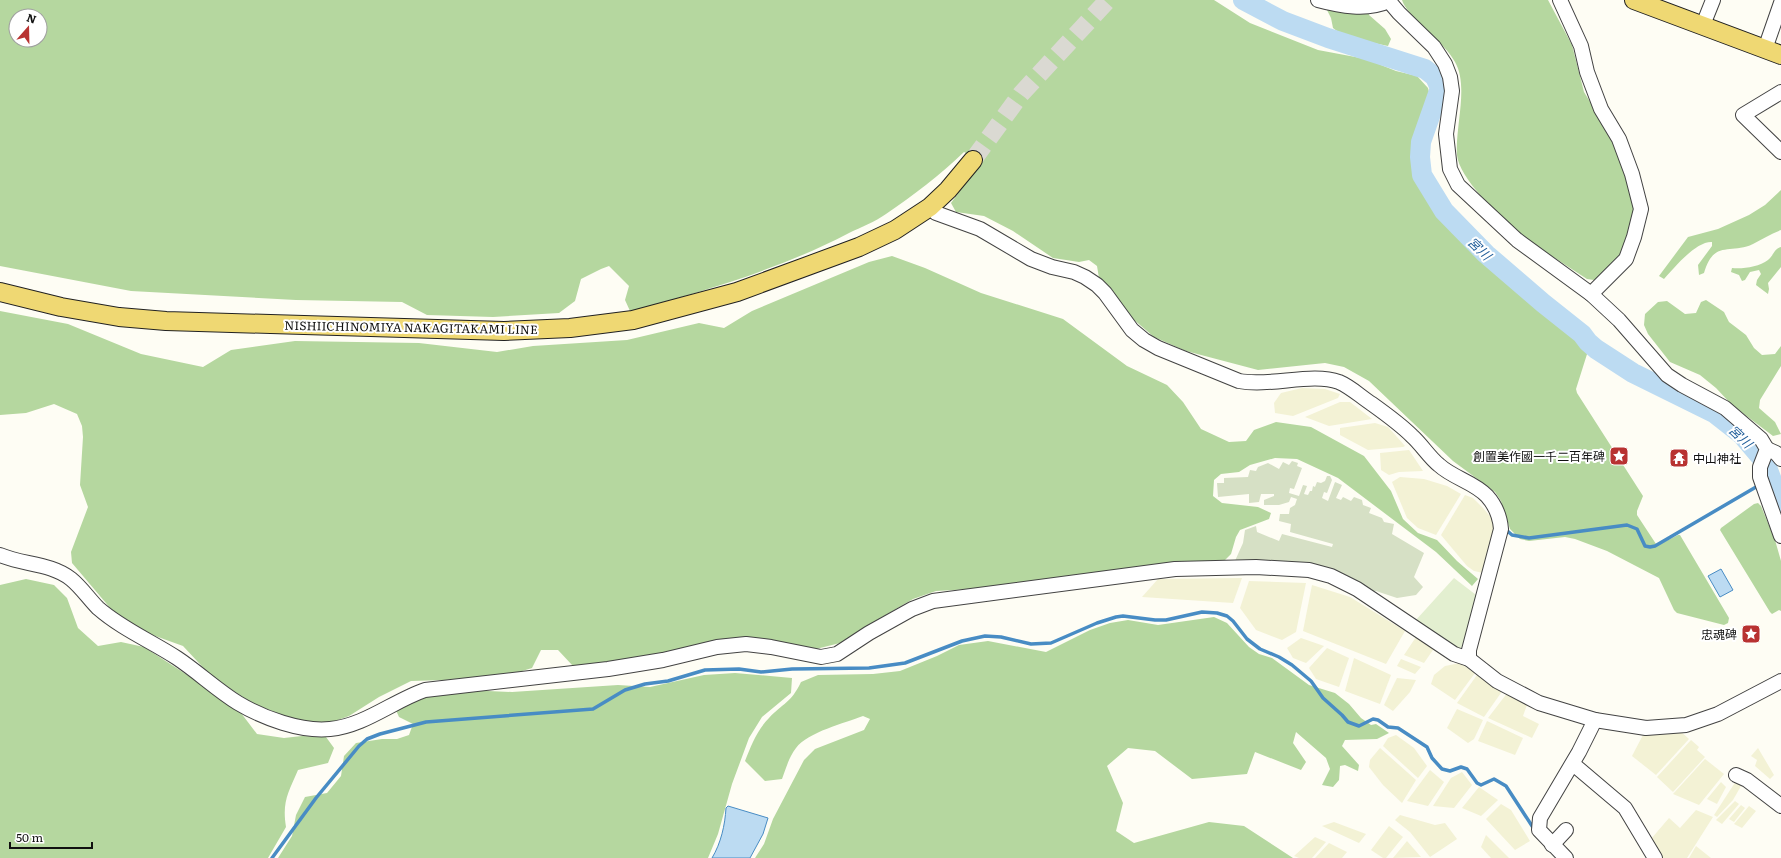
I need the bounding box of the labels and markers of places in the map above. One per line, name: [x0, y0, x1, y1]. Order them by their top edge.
place icon: 創置美作國一千二百年碑: [1608, 445, 1630, 467]
place label: 創置美作國一千二百年碑: [1473, 447, 1605, 465]
temple icon: 中山神社: [1668, 447, 1690, 469]
place label: 中山神社: [1693, 449, 1741, 467]
place icon: 忠魂碑: [1740, 623, 1762, 645]
place label: 忠魂碑: [1701, 625, 1737, 643]

